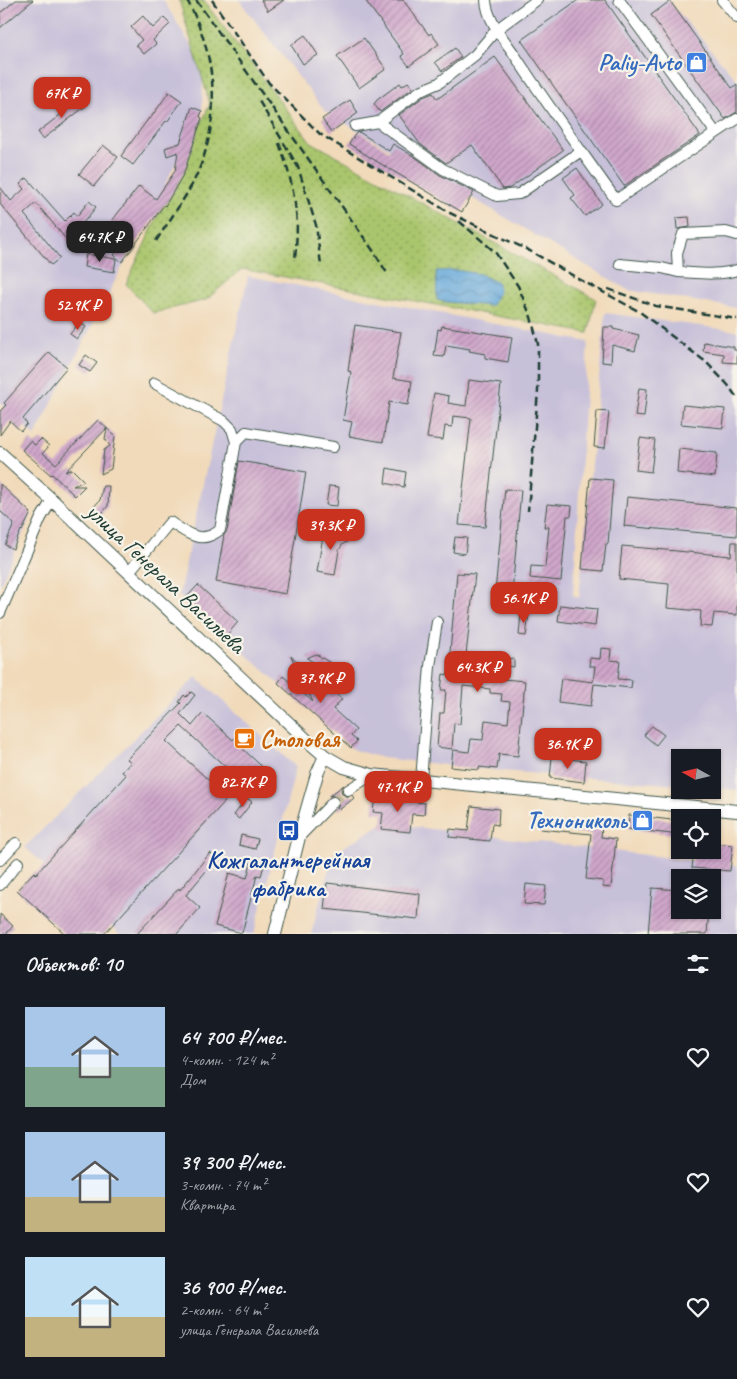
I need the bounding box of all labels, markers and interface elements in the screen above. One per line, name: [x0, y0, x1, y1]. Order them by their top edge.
place label: Paliy-Avto: [598, 47, 683, 77]
shop icon: Paliy-Avto: [685, 50, 709, 74]
pin: 67K ₽: [27, 76, 97, 119]
text: 67K ₽: [45, 83, 79, 103]
pin: 64.7K ₽: [54, 220, 146, 263]
text: 64.7K ₽: [77, 227, 123, 247]
pin: 52.9K ₽: [32, 288, 124, 331]
text: 52.9K ₽: [56, 295, 100, 315]
street label: улица Генерала Васильева: [79, 495, 253, 661]
pin: 39.3K ₽: [285, 508, 377, 551]
text: 39.3K ₽: [309, 515, 353, 535]
pin: 56.1K ₽: [478, 582, 570, 624]
text: 56.1K ₽: [501, 588, 547, 608]
pin: 64.3K ₽: [432, 650, 524, 693]
text: 64.3K ₽: [455, 657, 501, 677]
pin: 37.9K ₽: [275, 662, 367, 704]
text: 37.9K ₽: [299, 668, 343, 688]
place label: Столовая: [260, 724, 341, 754]
cafe icon: Столовая: [232, 727, 256, 751]
pin: 36.9K ₽: [522, 728, 614, 770]
text: 36.9K ₽: [545, 734, 591, 754]
north arrow: [671, 749, 721, 799]
map controls: [671, 749, 721, 919]
pin: 82.7K ₽: [197, 766, 289, 808]
pin: 47.1K ₽: [352, 770, 444, 813]
text: 82.7K ₽: [221, 772, 265, 792]
text: 47.1K ₽: [376, 777, 420, 797]
place label: Технониколь: [526, 805, 629, 835]
shop icon: Технониколь: [631, 808, 655, 832]
button: locate: [671, 809, 721, 859]
bus stop icon: Кожгалантерейная фабрика: [276, 819, 300, 843]
place label: Кожгалантерейная фабрика: [207, 845, 371, 903]
button: layers: [671, 869, 721, 919]
icon: filters: [684, 950, 712, 978]
text: Объектов: 10: [25, 951, 122, 977]
text: 64 700 ₽/мес.: [180, 1024, 286, 1050]
icon: home: [65, 1027, 125, 1087]
icon: heart: [684, 1043, 712, 1071]
text: 4-комн. · 124 m²: [180, 1050, 273, 1070]
text: Дом: [180, 1070, 206, 1090]
text: 39 300 ₽/мес.: [180, 1149, 285, 1175]
icon: home: [65, 1152, 125, 1212]
icon: heart: [684, 1168, 712, 1196]
text: 3-комн. · 74 m²: [180, 1175, 266, 1195]
text: Квартира: [180, 1195, 235, 1215]
text: 36 900 ₽/мес.: [180, 1274, 286, 1300]
icon: home: [65, 1277, 125, 1337]
icon: heart: [684, 1293, 712, 1321]
text: 2-комн. · 64 m²: [180, 1300, 266, 1320]
text: улица Генерала Васильева: [180, 1320, 318, 1340]

